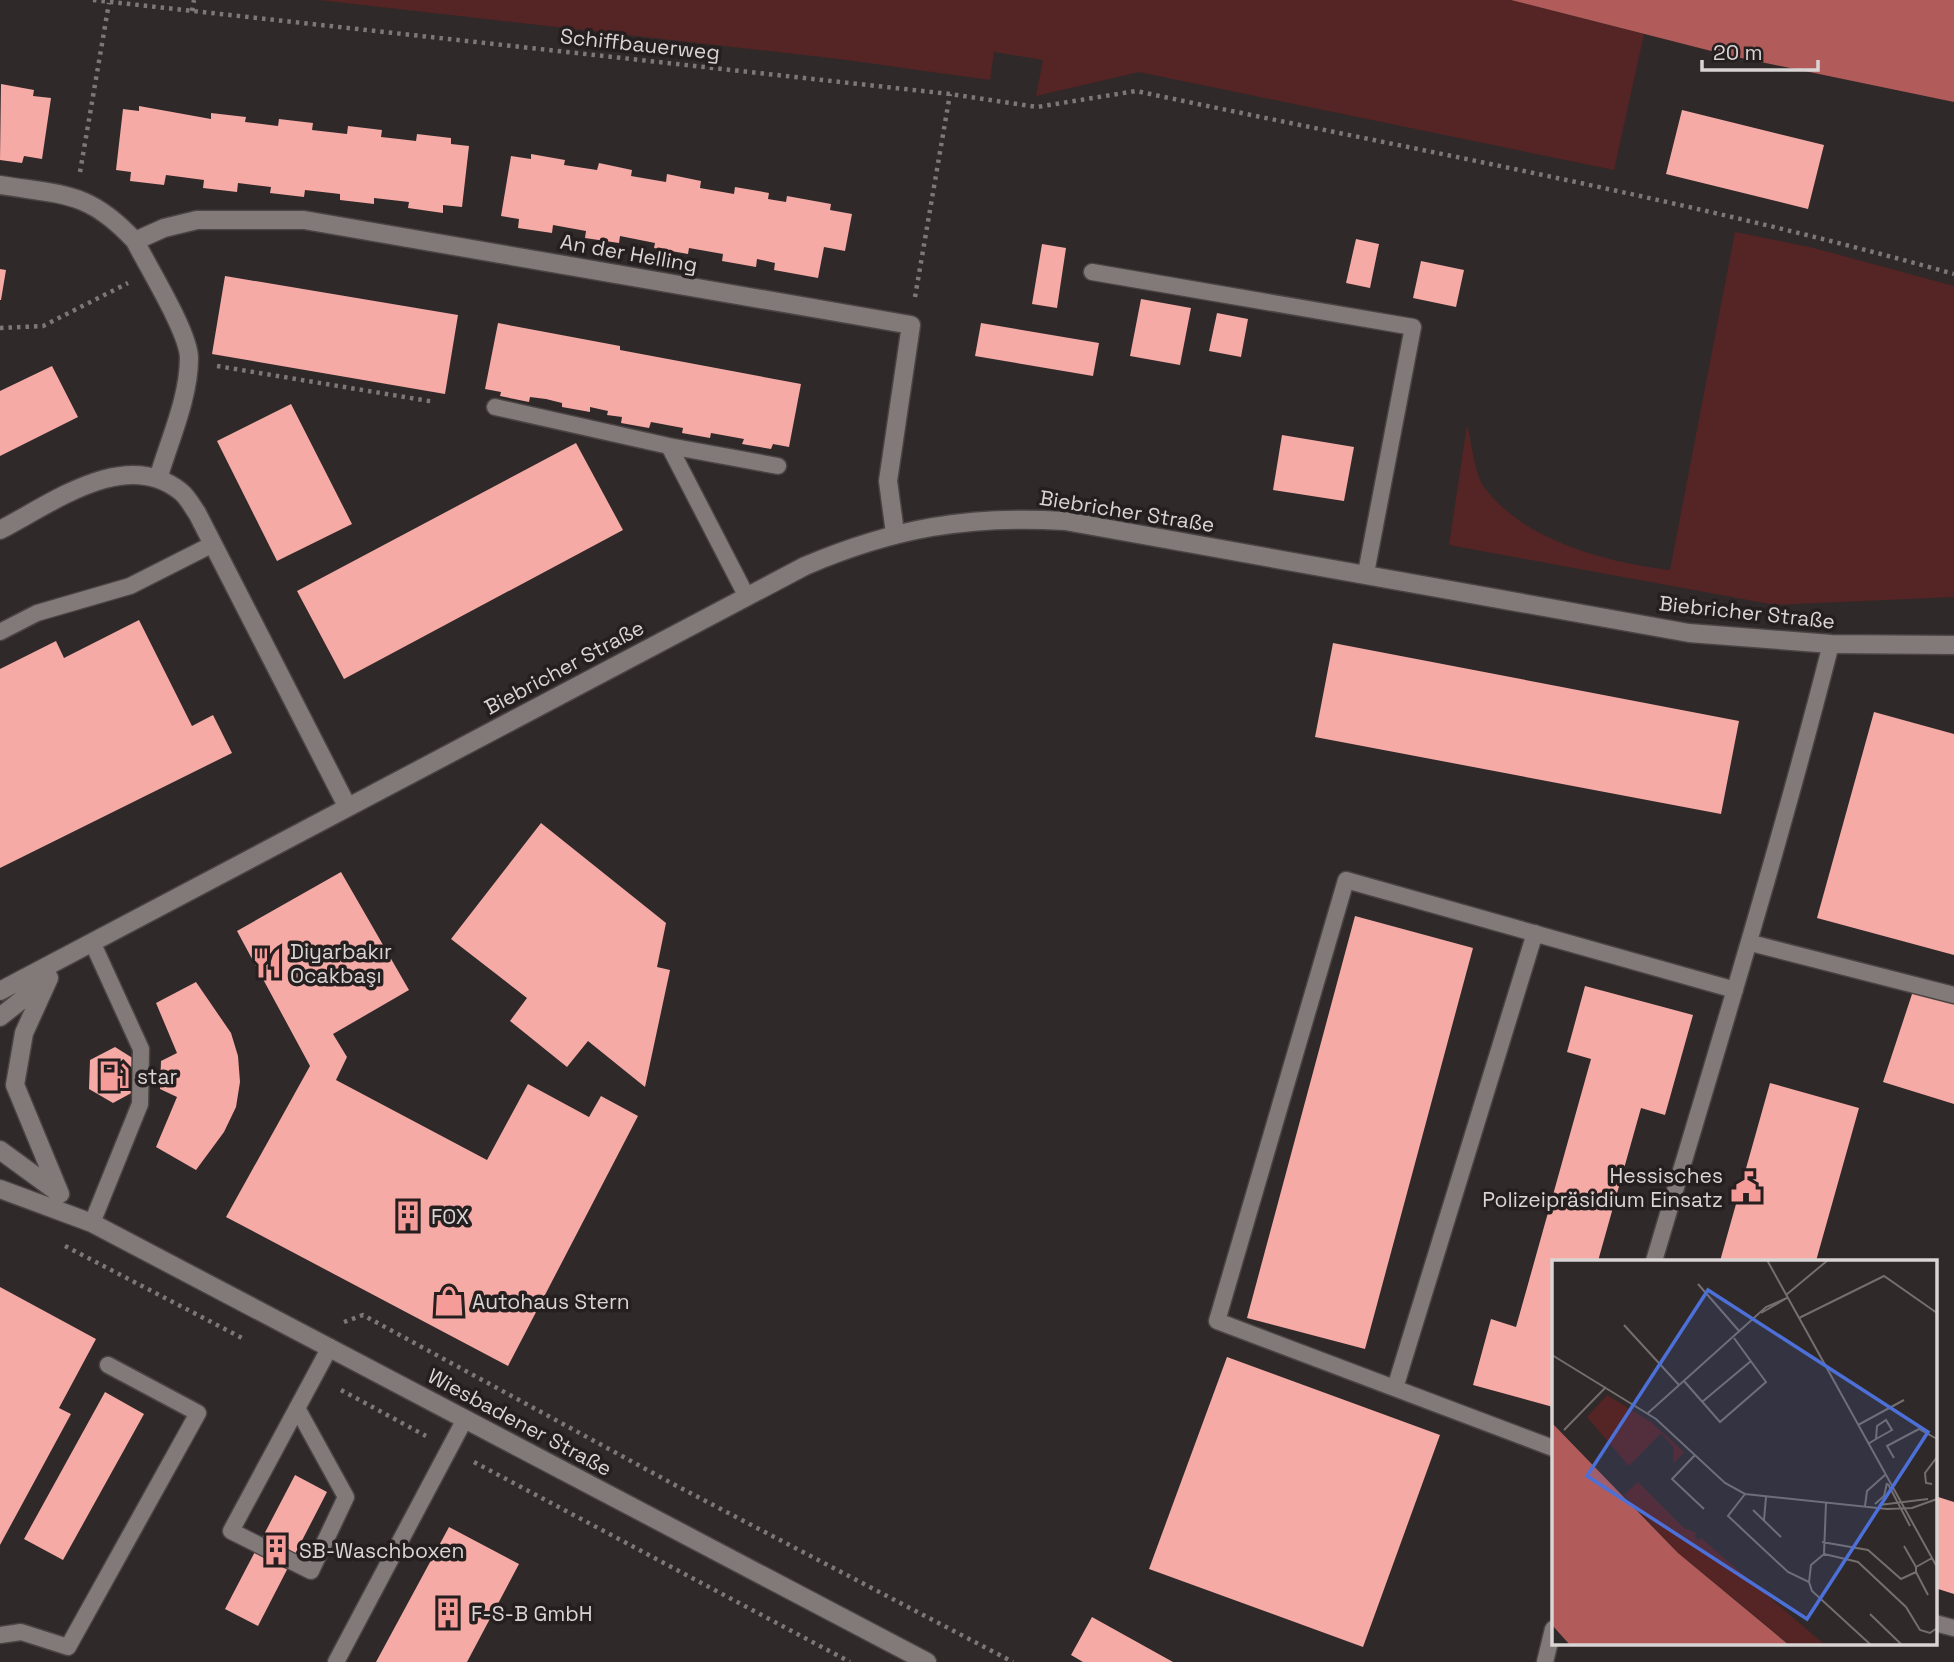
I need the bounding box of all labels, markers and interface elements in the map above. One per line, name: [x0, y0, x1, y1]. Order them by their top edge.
street label: Schiffbauerweg: [559, 22, 721, 66]
scale bar: [1702, 28, 1818, 72]
text: 20 m: [1713, 39, 1763, 66]
street label: An der Helling: [558, 228, 700, 278]
street label: Biebricher Straße: [1037, 484, 1217, 538]
street label: Biebricher Straße: [1658, 589, 1836, 635]
street label: Biebricher Straße: [480, 614, 648, 720]
place label: Diyarbakır Ocakbaşı: [290, 938, 392, 989]
restaurant icon: Diyarbakır Ocakbaşı: [250, 946, 284, 980]
fuel station icon: star: [97, 1059, 131, 1093]
place label: star: [137, 1063, 178, 1090]
place label: Hessisches Polizeipräsidium Einsatz: [1482, 1162, 1723, 1213]
public building icon: Hessisches Polizeipräsidium Einsatz: [1729, 1170, 1763, 1204]
building icon: FOX: [391, 1199, 425, 1233]
place label: FOX: [431, 1203, 469, 1230]
inset map: [1552, 1260, 1937, 1644]
shop icon: Autohaus Stern: [432, 1284, 466, 1318]
place label: Autohaus Stern: [472, 1288, 630, 1315]
street label: Wiesbadener Straße: [423, 1362, 617, 1482]
building icon: SB-Waschboxen: [259, 1533, 293, 1567]
place label: SB-Waschboxen: [299, 1537, 464, 1564]
building icon: F-S-B GmbH: [431, 1596, 465, 1630]
place label: F-S-B GmbH: [471, 1600, 593, 1627]

